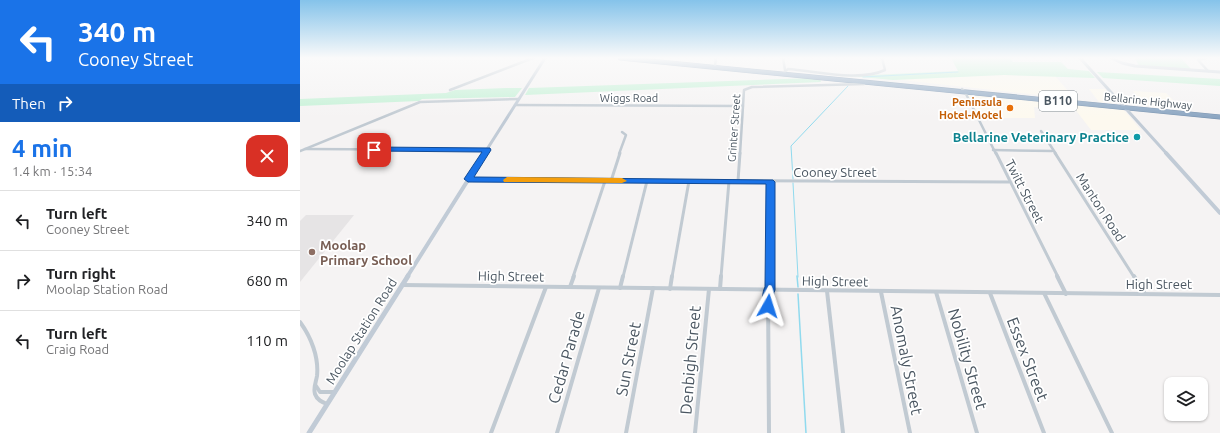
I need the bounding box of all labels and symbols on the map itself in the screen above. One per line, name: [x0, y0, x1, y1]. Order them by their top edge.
street label: Bellarine Highway: [1103, 90, 1193, 112]
road number: B110: [1039, 91, 1077, 111]
street label: Wiggs Road: [600, 92, 658, 104]
street label: Grinter Street: [726, 93, 742, 162]
place label: Peninsula Hotel-Motel: [939, 96, 1003, 121]
marker: Peninsula Hotel-Motel: [1005, 103, 1015, 113]
place label: Bellarine Veterinary Practice: [953, 130, 1129, 144]
marker: Bellarine Veterinary Practice: [1132, 132, 1142, 142]
pin: [357, 133, 391, 167]
street label: Twitt Street: [1003, 157, 1047, 225]
street label: Cooney Street: [793, 165, 877, 179]
street label: Manton Road: [1074, 170, 1128, 244]
place label: Moolap Primary School: [320, 238, 412, 267]
marker: Moolap Primary School: [307, 247, 317, 257]
street label: High Street: [478, 268, 544, 284]
street label: High Street: [802, 273, 868, 289]
street label: Moolap Station Road: [323, 276, 399, 386]
street label: High Street: [1126, 277, 1192, 291]
position arrow: [747, 285, 789, 327]
street label: Denbigh Street: [676, 304, 704, 415]
street label: Anomaly Street: [888, 304, 927, 417]
street label: Nobility Street: [945, 306, 991, 412]
street label: Cedar Parade: [544, 308, 588, 406]
street label: Essex Street: [1004, 315, 1052, 404]
street label: Sun Street: [612, 320, 644, 398]

